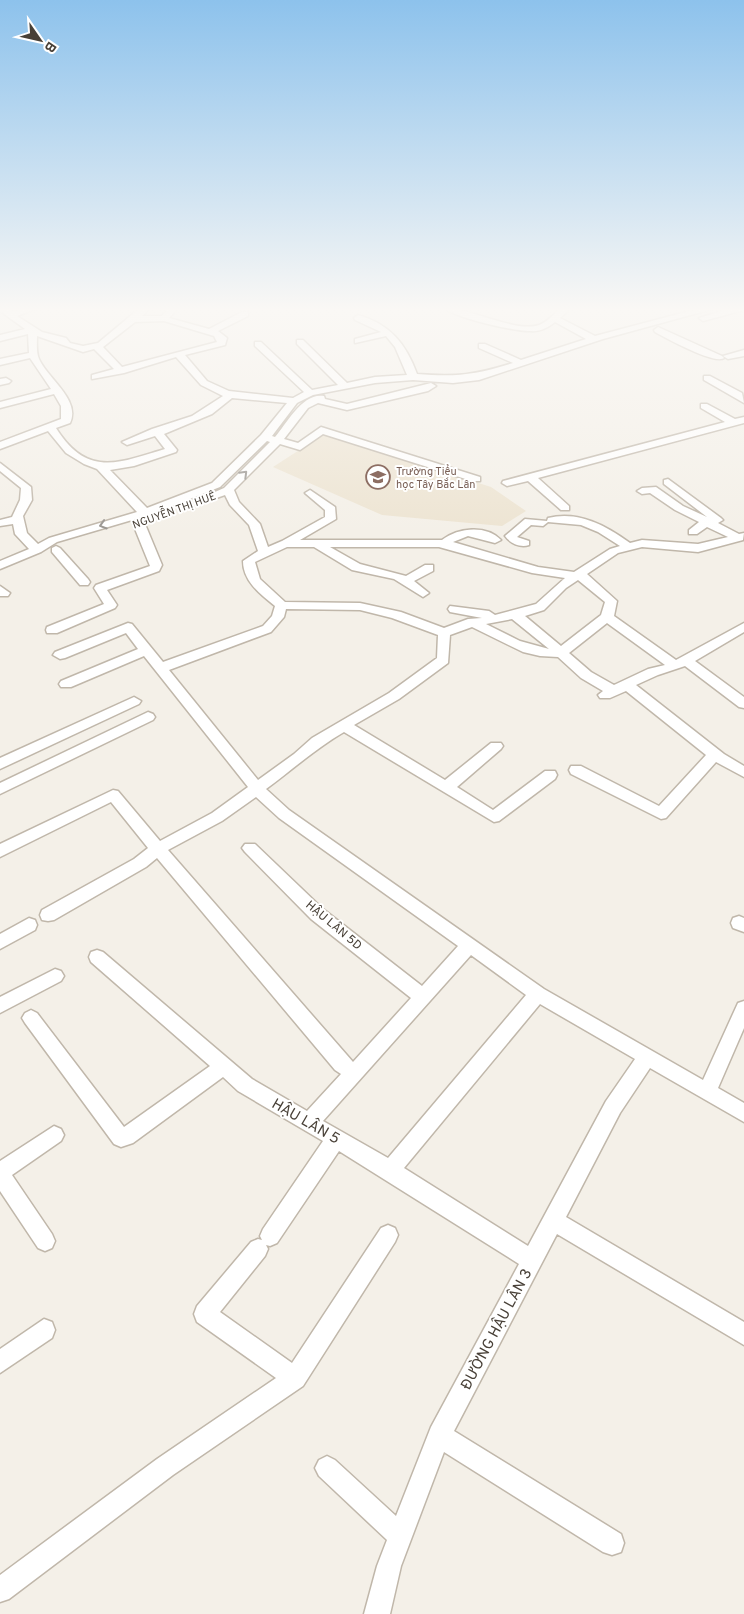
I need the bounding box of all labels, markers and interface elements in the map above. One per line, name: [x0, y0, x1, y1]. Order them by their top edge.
north arrow: [15, 15, 65, 65]
text: B: [40, 38, 59, 55]
school or university icon: Trường Tiểu học Tây Bắc Lân: [365, 464, 391, 490]
place label: Trường Tiểu học Tây Bắc Lân: [396, 464, 475, 492]
one-way arrow: [238, 471, 247, 480]
street label: NGUYỄN THỊ HUÊ: [130, 487, 218, 533]
one-way arrow: [99, 520, 107, 530]
street label: HẬU LÂN 5D: [302, 898, 365, 954]
street label: HẬU LÂN 5: [268, 1094, 343, 1149]
street label: ĐƯỜNG HẬU LÂN 3: [456, 1265, 537, 1393]

